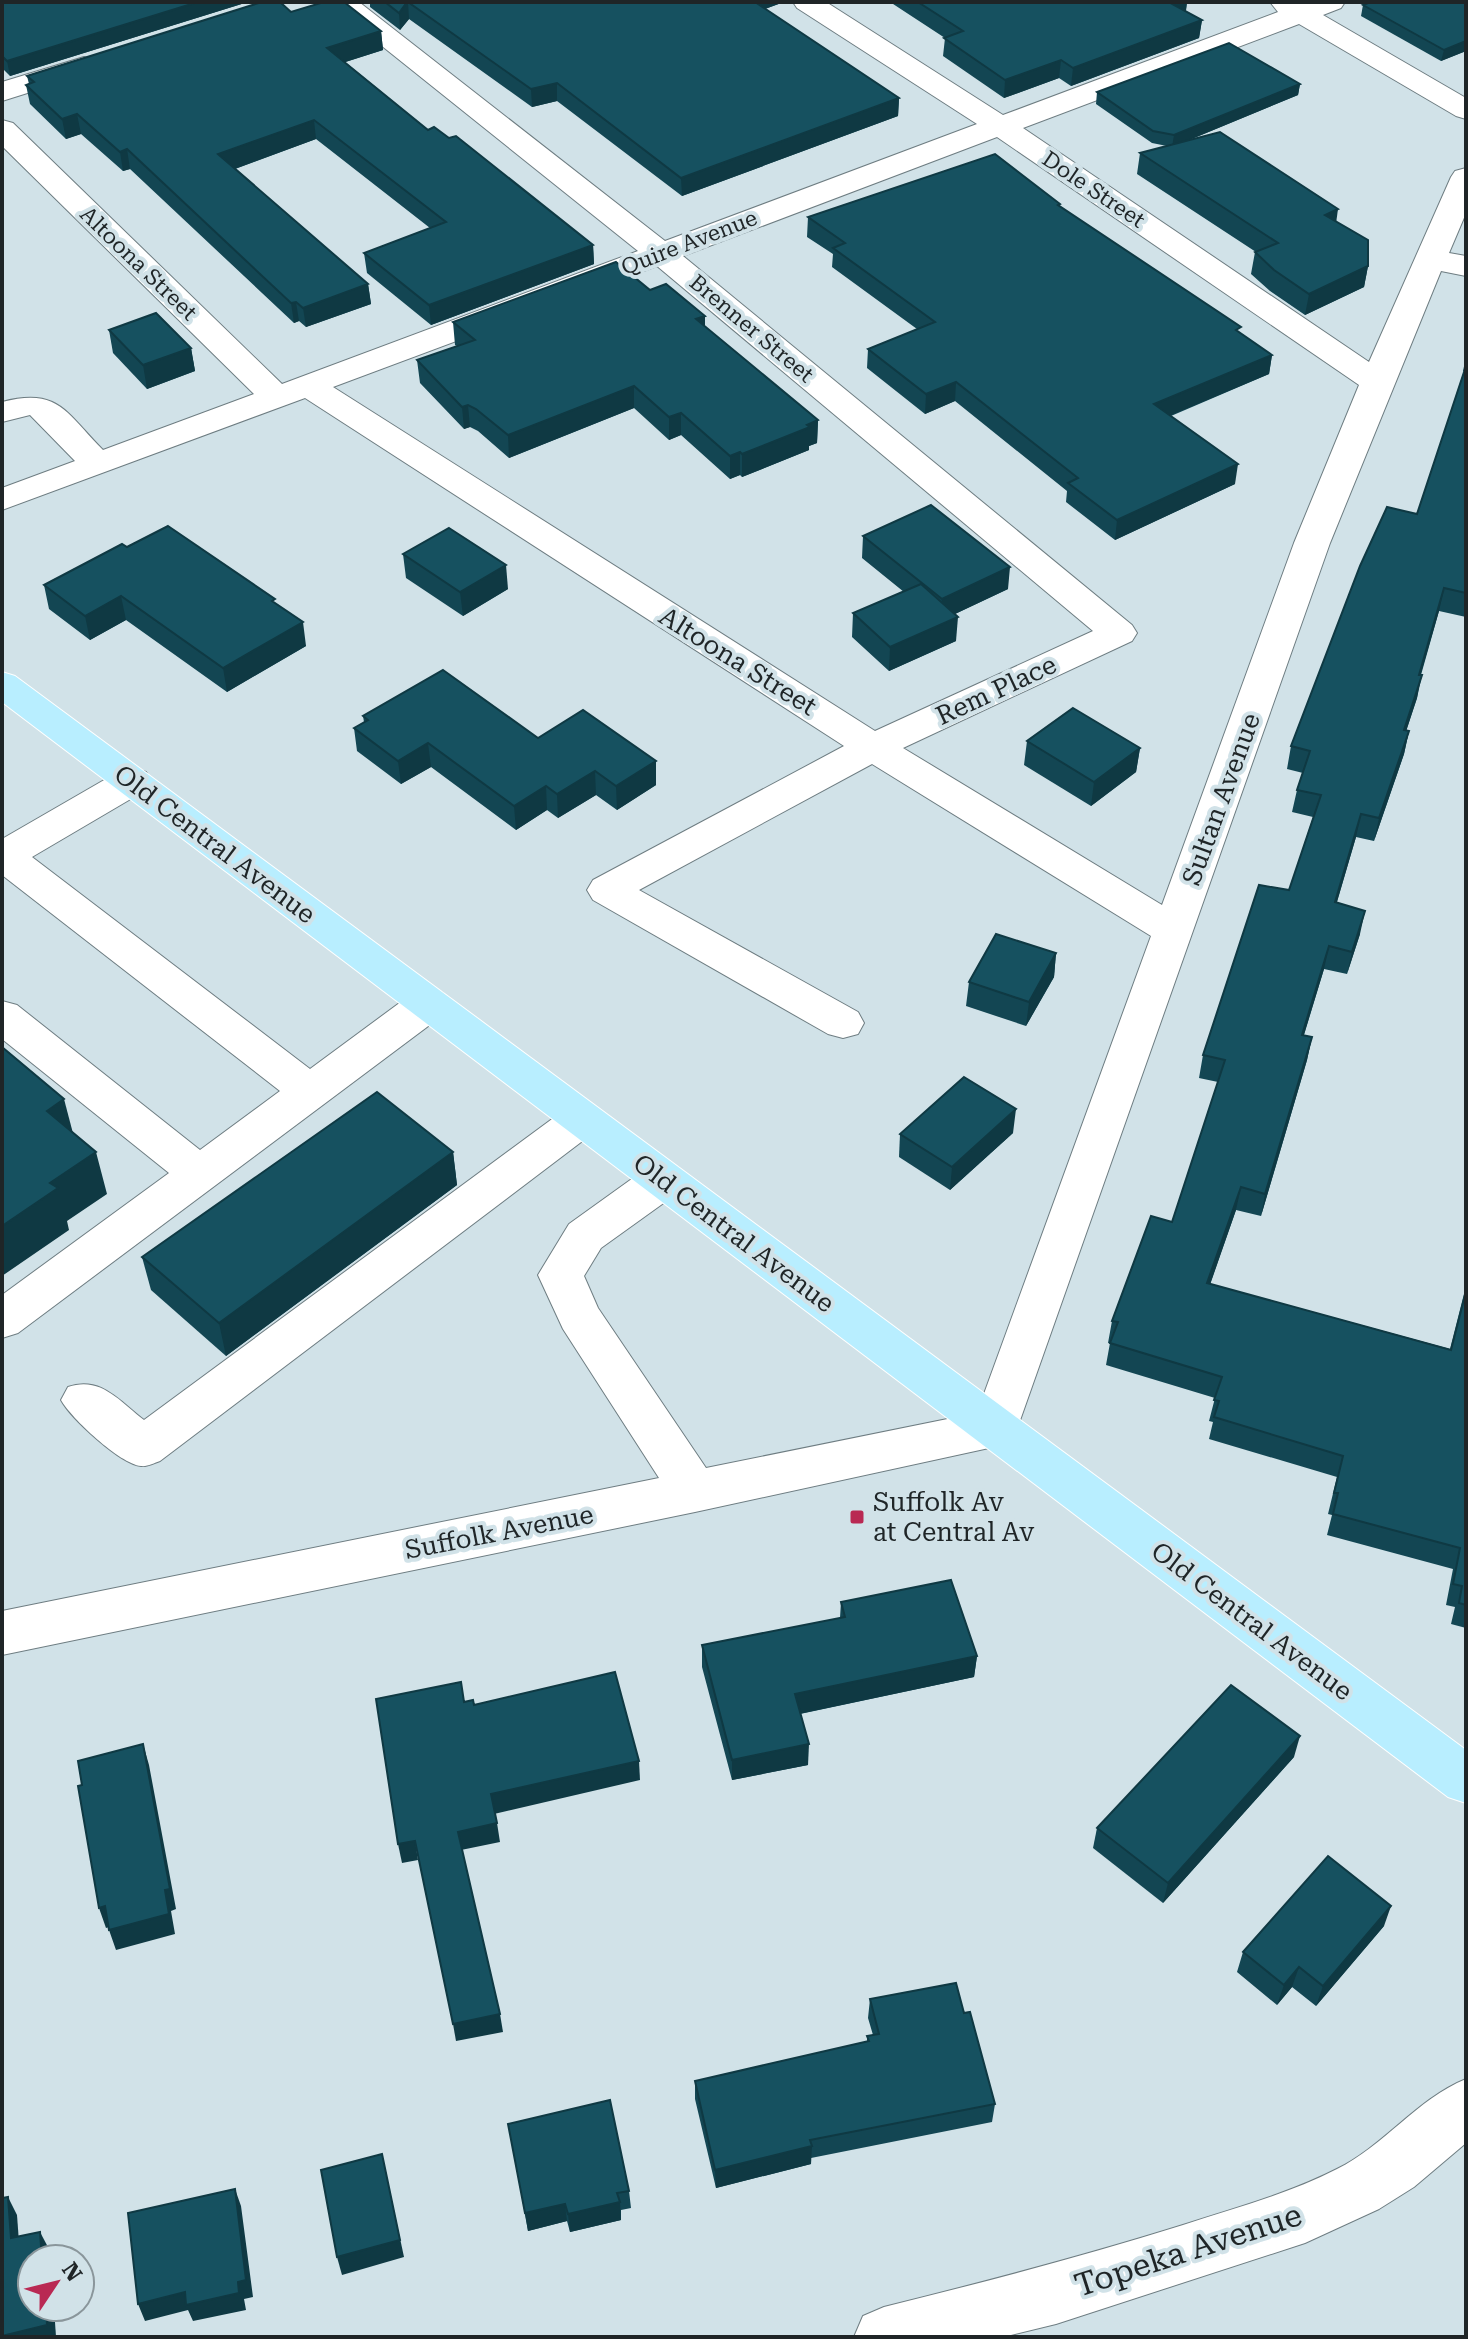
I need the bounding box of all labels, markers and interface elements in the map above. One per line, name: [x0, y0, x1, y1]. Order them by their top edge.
street label: Dole Street: [1038, 146, 1150, 233]
street label: Altoona Street: [75, 201, 202, 325]
street label: Quire Avenue: [618, 205, 761, 280]
street label: Brenner Street: [685, 269, 819, 387]
street label: Altoona Street: [654, 601, 823, 722]
street label: Rem Place: [931, 649, 1061, 731]
street label: Sultan Avenue: [1176, 709, 1266, 889]
street label: Old Central Avenue: [109, 759, 321, 929]
street label: Old Central Avenue: [628, 1148, 840, 1318]
place label: Suffolk Av at Central Av: [873, 1487, 1034, 1547]
street label: Suffolk Avenue: [402, 1499, 596, 1565]
marker: Suffolk Av at Central Av: [848, 1508, 866, 1526]
street label: Old Central Avenue: [1146, 1536, 1358, 1706]
street label: Topeka Avenue: [1070, 2195, 1306, 2305]
north arrow: [16, 2243, 96, 2323]
text: N: [57, 2258, 87, 2286]

